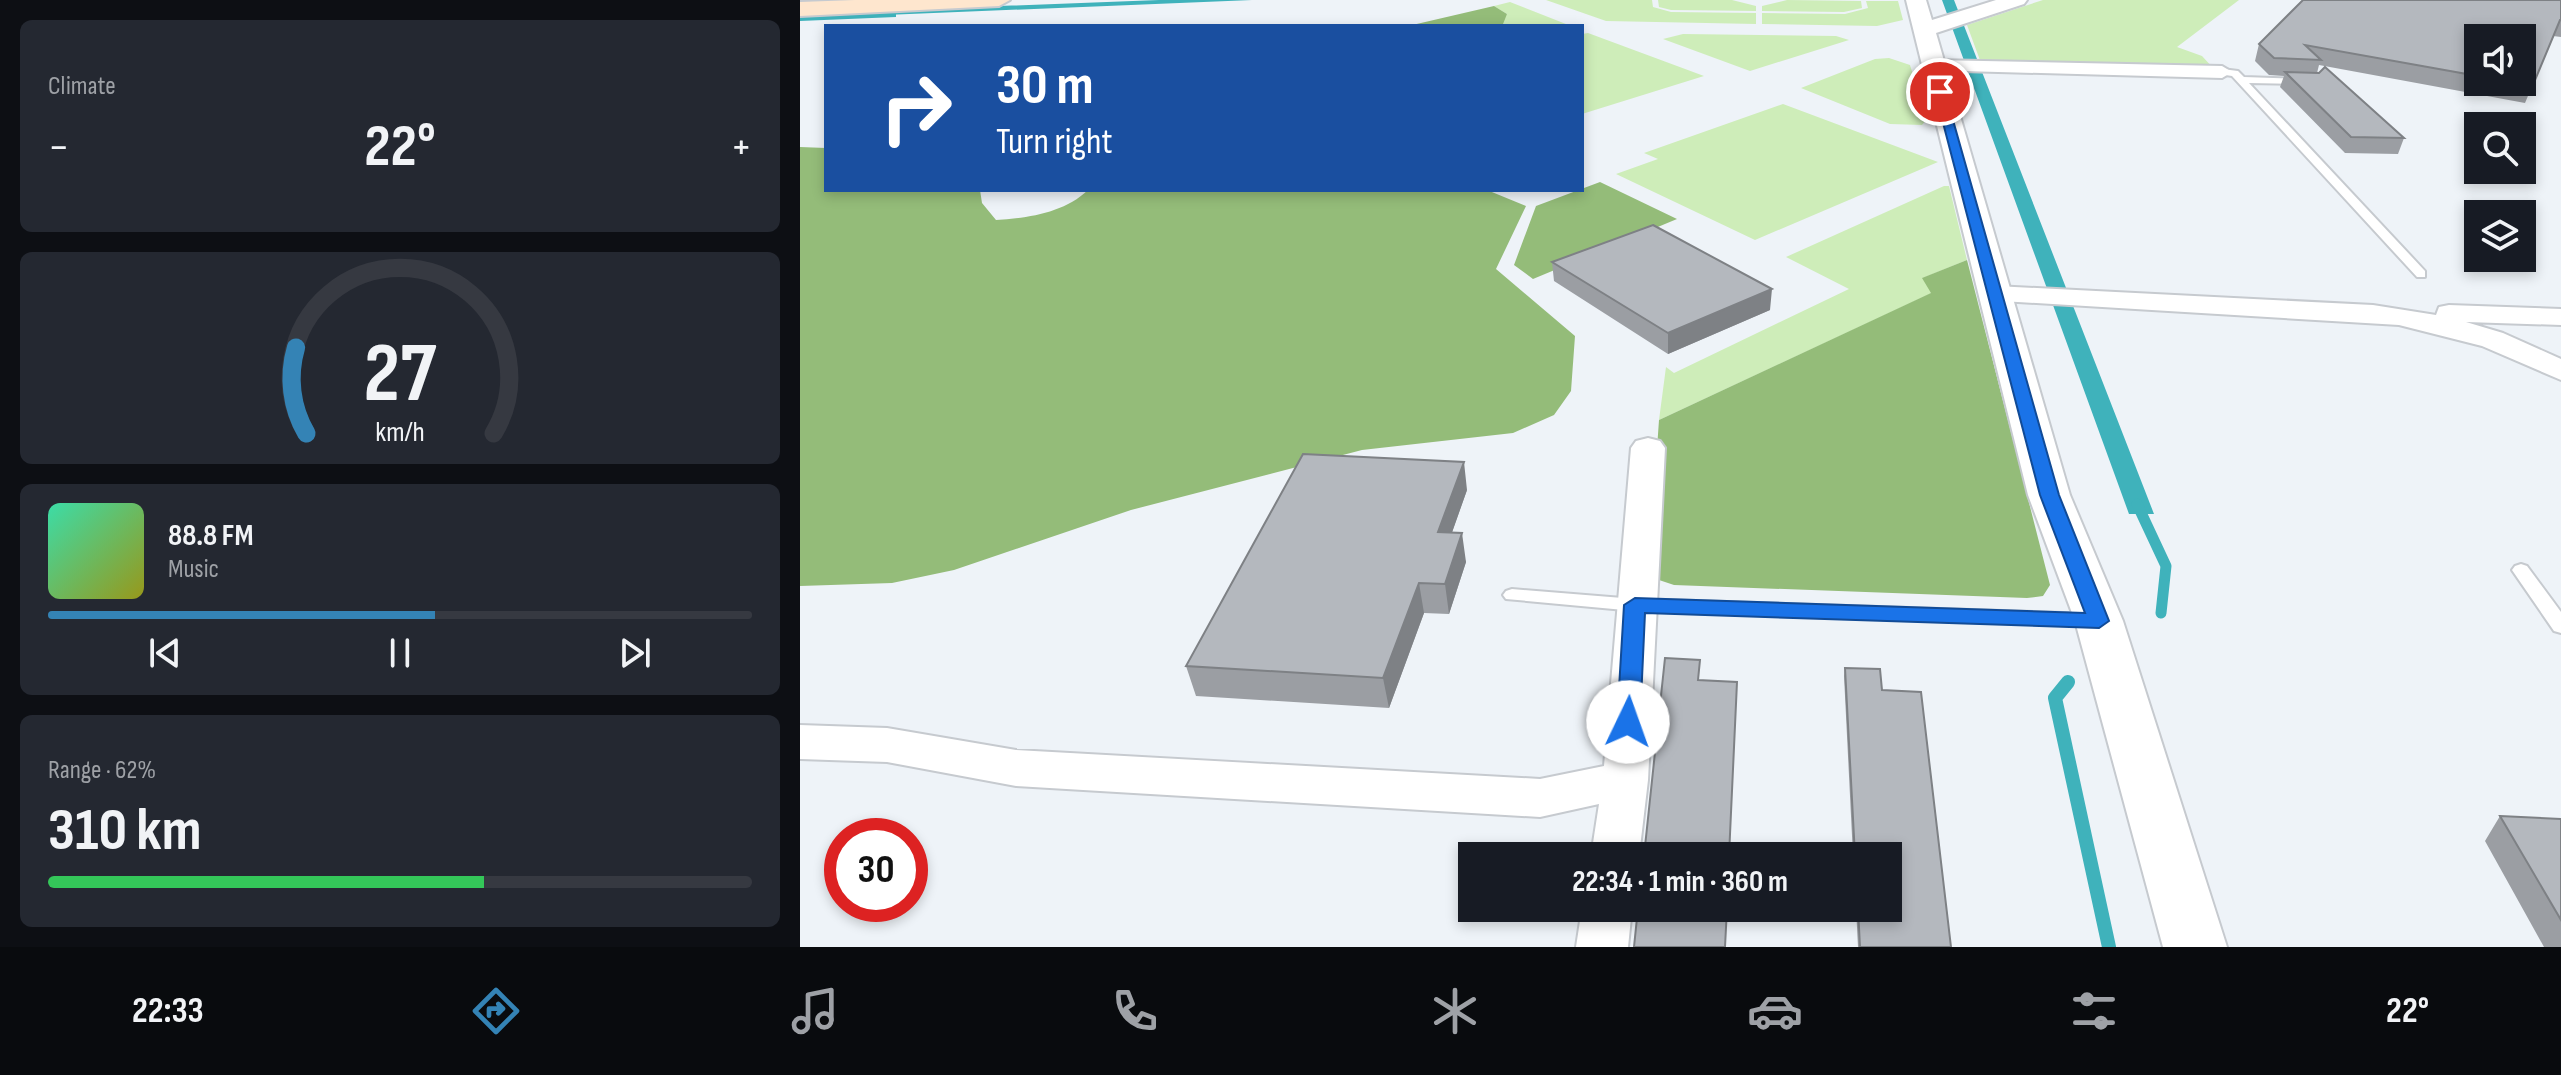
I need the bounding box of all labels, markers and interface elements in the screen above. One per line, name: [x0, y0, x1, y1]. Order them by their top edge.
map controls: [2464, 24, 2536, 272]
button: sound: [2464, 24, 2536, 96]
text: 30 m: [996, 53, 1094, 120]
icon: right: [864, 56, 968, 160]
pin: [1906, 58, 1974, 126]
icon: arrive: [1918, 70, 1962, 114]
text: Climate: [48, 71, 116, 102]
text: 22°: [364, 111, 436, 183]
button: search: [2464, 112, 2536, 184]
text: −: [48, 121, 70, 174]
text: +: [730, 121, 752, 174]
text: Turn right: [996, 121, 1113, 164]
button: layers: [2464, 200, 2536, 272]
text: 27: [364, 324, 437, 424]
text: km/h: [375, 415, 425, 450]
text: 88.8 FM: [168, 518, 253, 554]
text: Music: [168, 554, 219, 585]
icon: previous: [143, 631, 187, 675]
icon: pause: [378, 631, 422, 675]
icon: next: [613, 631, 657, 675]
position arrow: [1586, 680, 1670, 764]
text: Range · 62%: [48, 755, 156, 786]
text: 310 km: [48, 795, 201, 867]
speed limit sign: 30: [824, 818, 928, 922]
text: 22:34 · 1 min · 360 m: [1572, 864, 1788, 900]
icon: directions: [468, 983, 524, 1039]
icon: music: [787, 983, 843, 1039]
icon: phone: [1107, 983, 1163, 1039]
icon: climate: [1427, 983, 1483, 1039]
icon: car: [1747, 983, 1803, 1039]
icon: filters: [2066, 983, 2122, 1039]
text: 22:33: [132, 990, 204, 1033]
text: 22°: [2386, 990, 2429, 1033]

